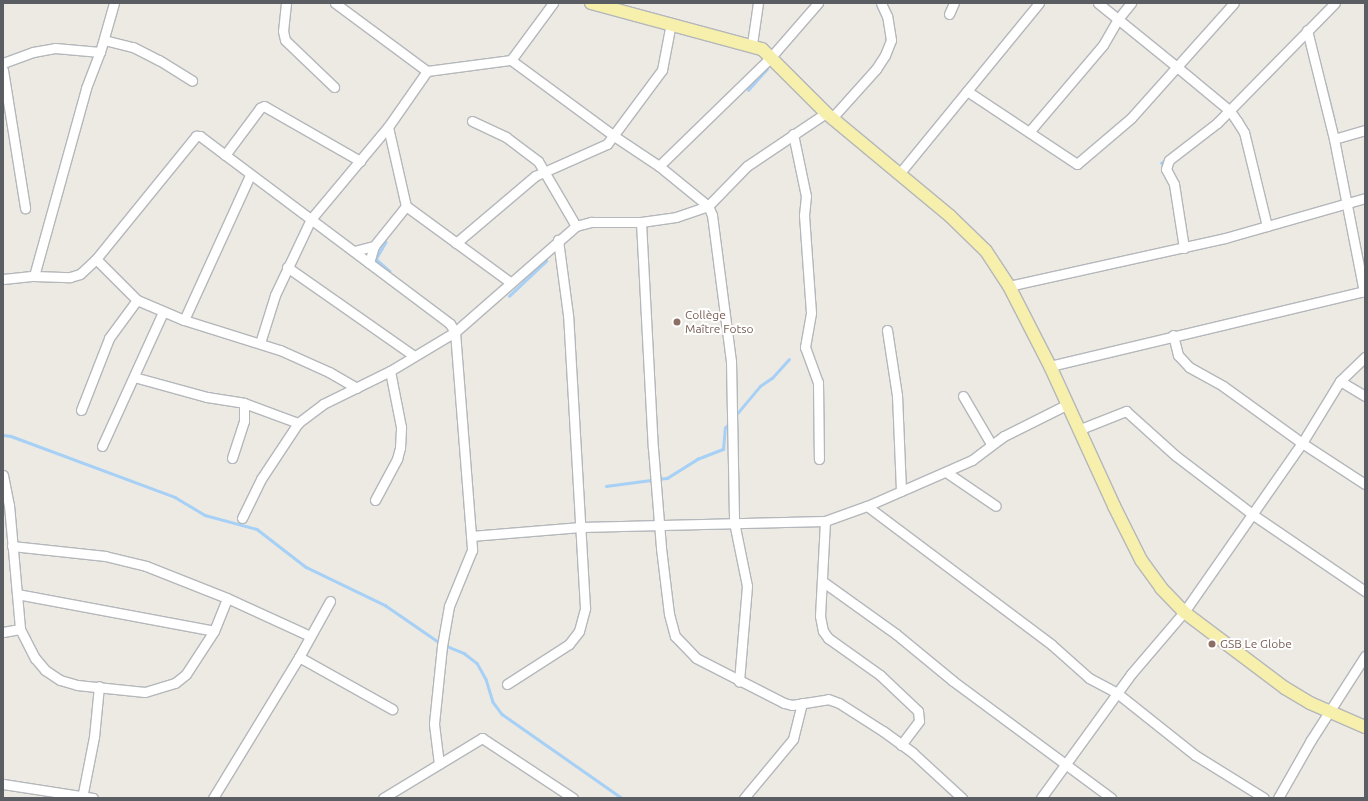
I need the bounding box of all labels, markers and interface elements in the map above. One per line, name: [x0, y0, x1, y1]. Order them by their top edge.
place label: Collège Maître Fotso: [685, 308, 753, 336]
marker: Collège Maître Fotso: [672, 317, 682, 327]
place label: GSB Le Globe: [1220, 637, 1292, 651]
marker: GSB Le Globe: [1207, 639, 1217, 649]

